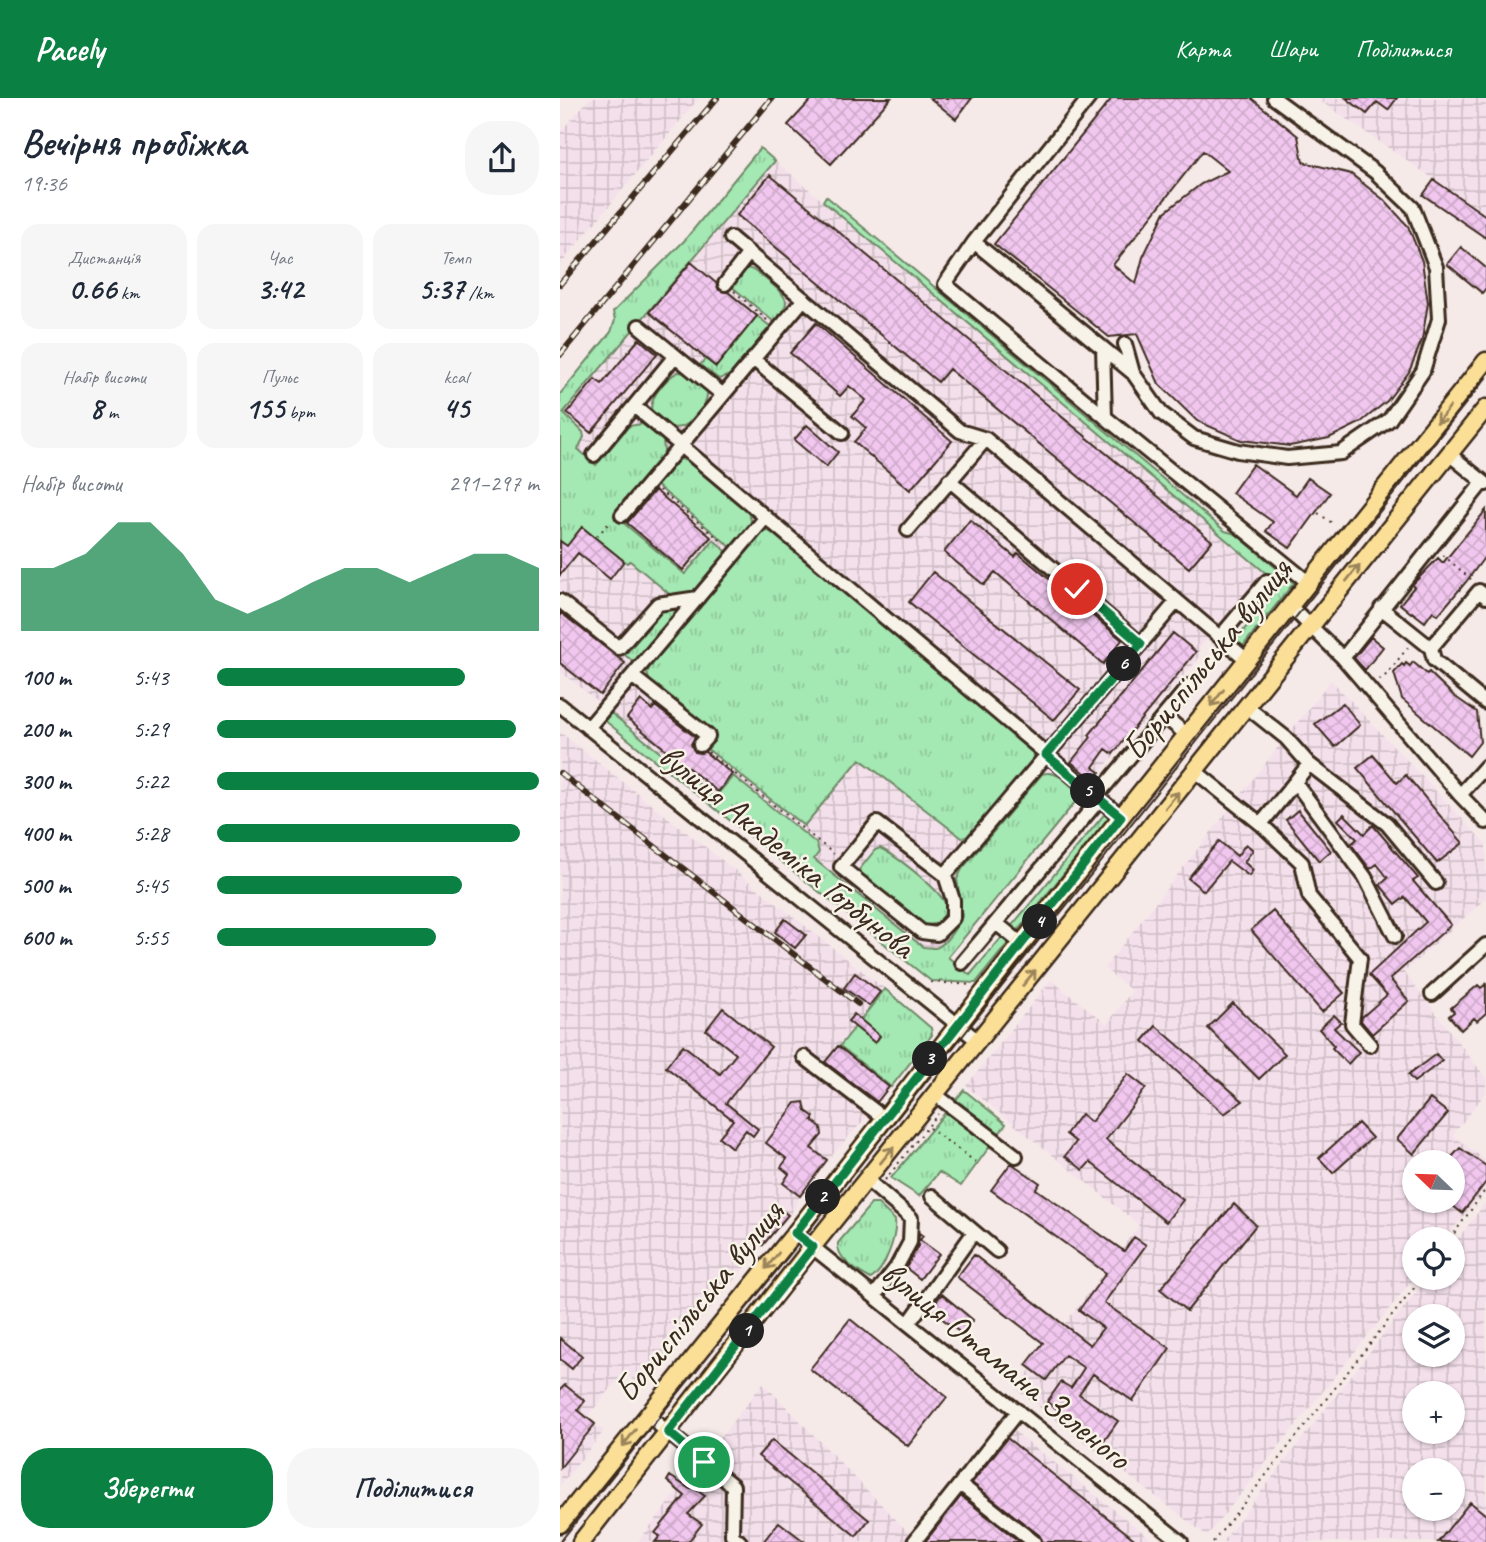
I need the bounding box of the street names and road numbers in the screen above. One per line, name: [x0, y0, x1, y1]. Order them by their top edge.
street label: Бориспільська вулиця: [1112, 548, 1303, 769]
street label: вулиця Академіка Горбунова: [650, 734, 926, 970]
street label: Бориспільська вулиця: [604, 1190, 795, 1411]
street label: вулиця Отамана Зеленого: [872, 1250, 1141, 1481]

